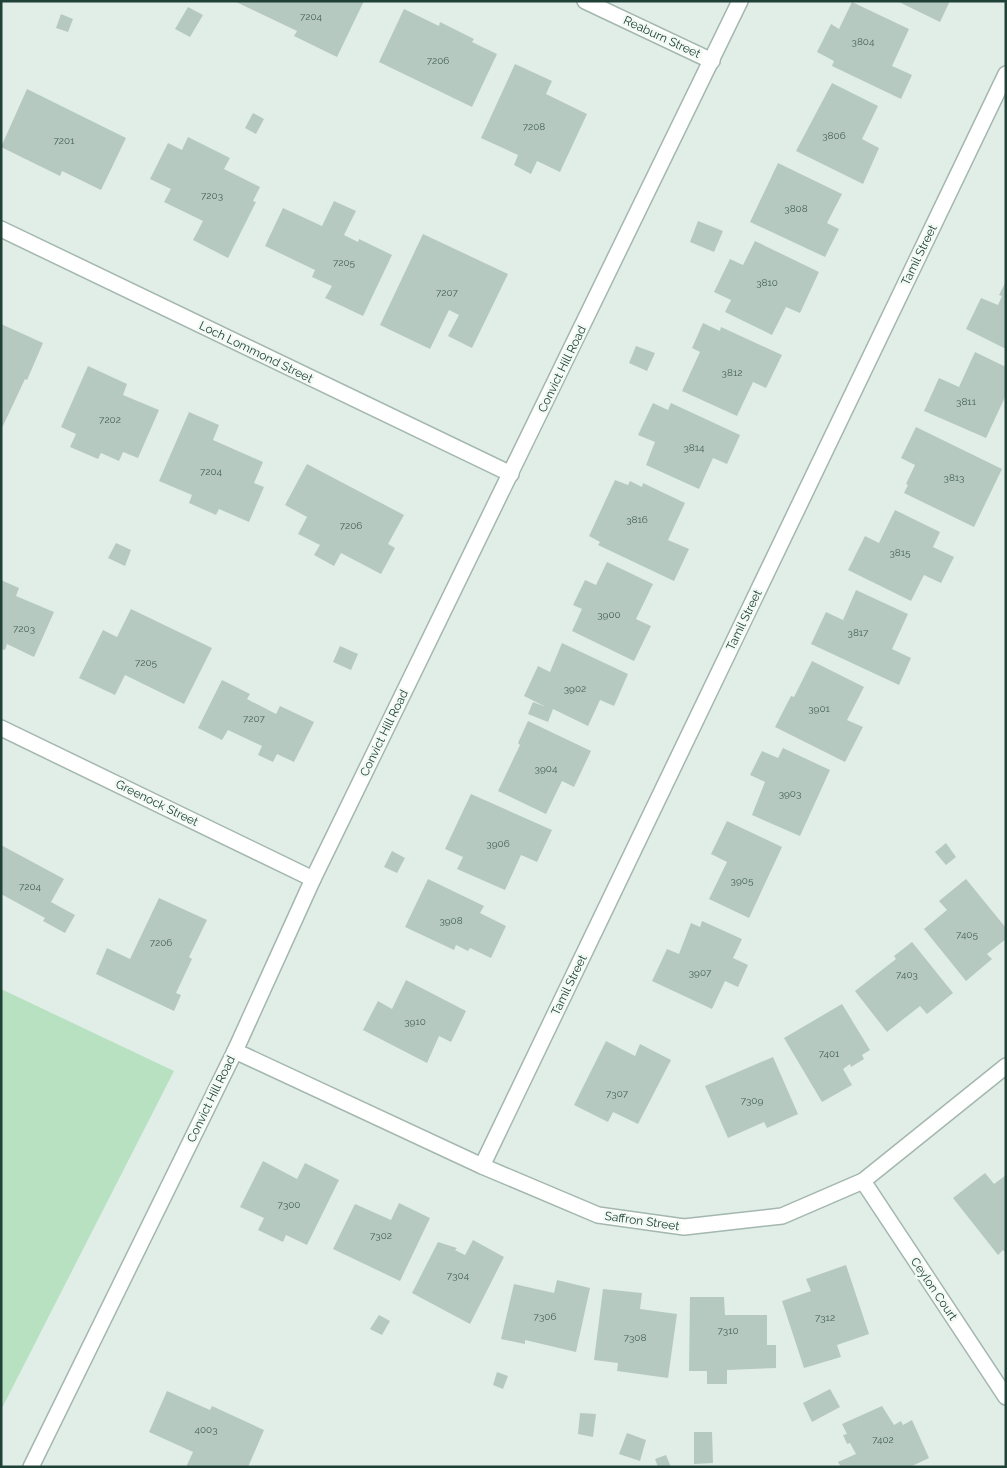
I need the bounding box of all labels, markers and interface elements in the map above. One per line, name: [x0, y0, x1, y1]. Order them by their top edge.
house number: 7204: [300, 11, 323, 22]
street label: Reaburn Street: [621, 13, 703, 61]
house number: 3804: [852, 36, 875, 47]
house number: 7206: [427, 55, 449, 66]
house number: 7208: [523, 121, 545, 132]
house number: 3806: [822, 130, 846, 141]
house number: 7201: [54, 135, 75, 146]
house number: 7203: [201, 190, 223, 201]
house number: 3808: [784, 203, 808, 214]
street label: Tamil Street: [898, 223, 940, 287]
house number: 7205: [333, 257, 356, 268]
house number: 3810: [756, 277, 778, 288]
house number: 7207: [436, 287, 459, 298]
street label: Loch Lommond Street: [197, 318, 315, 386]
street label: Convict Hill Road: [535, 324, 589, 414]
house number: 3812: [722, 367, 742, 378]
house number: 3811: [956, 396, 977, 407]
house number: 7202: [99, 414, 121, 425]
house number: 3814: [683, 442, 705, 453]
house number: 7204: [200, 466, 223, 477]
house number: 3813: [944, 472, 964, 483]
house number: 3816: [626, 514, 648, 525]
house number: 7206: [340, 520, 362, 531]
house number: 3815: [890, 547, 911, 558]
street label: Tamil Street: [723, 588, 765, 652]
house number: 3900: [597, 609, 621, 620]
house number: 7203: [13, 623, 35, 634]
house number: 3817: [848, 627, 869, 638]
house number: 7205: [135, 657, 158, 668]
house number: 3902: [564, 683, 586, 694]
street label: Convict Hill Road: [357, 688, 411, 778]
house number: 3901: [808, 703, 831, 714]
house number: 7207: [243, 713, 266, 724]
house number: 3904: [535, 763, 558, 774]
street label: Greenock Street: [113, 777, 201, 829]
house number: 3903: [779, 788, 801, 799]
house number: 3906: [486, 838, 510, 849]
house number: 3905: [731, 875, 754, 886]
house number: 7204: [19, 881, 42, 892]
house number: 3908: [439, 915, 463, 926]
house number: 7405: [956, 929, 978, 940]
house number: 7206: [150, 937, 172, 948]
street label: Tamil Street: [548, 953, 590, 1017]
house number: 3907: [689, 967, 712, 978]
house number: 7403: [896, 969, 918, 980]
house number: 3910: [404, 1016, 426, 1027]
house number: 7401: [819, 1048, 840, 1059]
street label: Convict Hill Road: [184, 1054, 238, 1144]
house number: 7307: [606, 1088, 629, 1099]
house number: 7309: [741, 1095, 763, 1106]
house number: 7300: [278, 1199, 300, 1210]
street label: Saffron Street: [604, 1209, 680, 1233]
house number: 7302: [370, 1230, 392, 1241]
street label: Ceylon Court: [908, 1255, 960, 1323]
house number: 7304: [447, 1270, 470, 1281]
house number: 7306: [534, 1311, 556, 1322]
house number: 7312: [815, 1312, 835, 1323]
house number: 7310: [717, 1325, 739, 1336]
house number: 7308: [624, 1332, 646, 1343]
house number: 4003: [194, 1424, 218, 1435]
house number: 7402: [872, 1434, 894, 1445]

